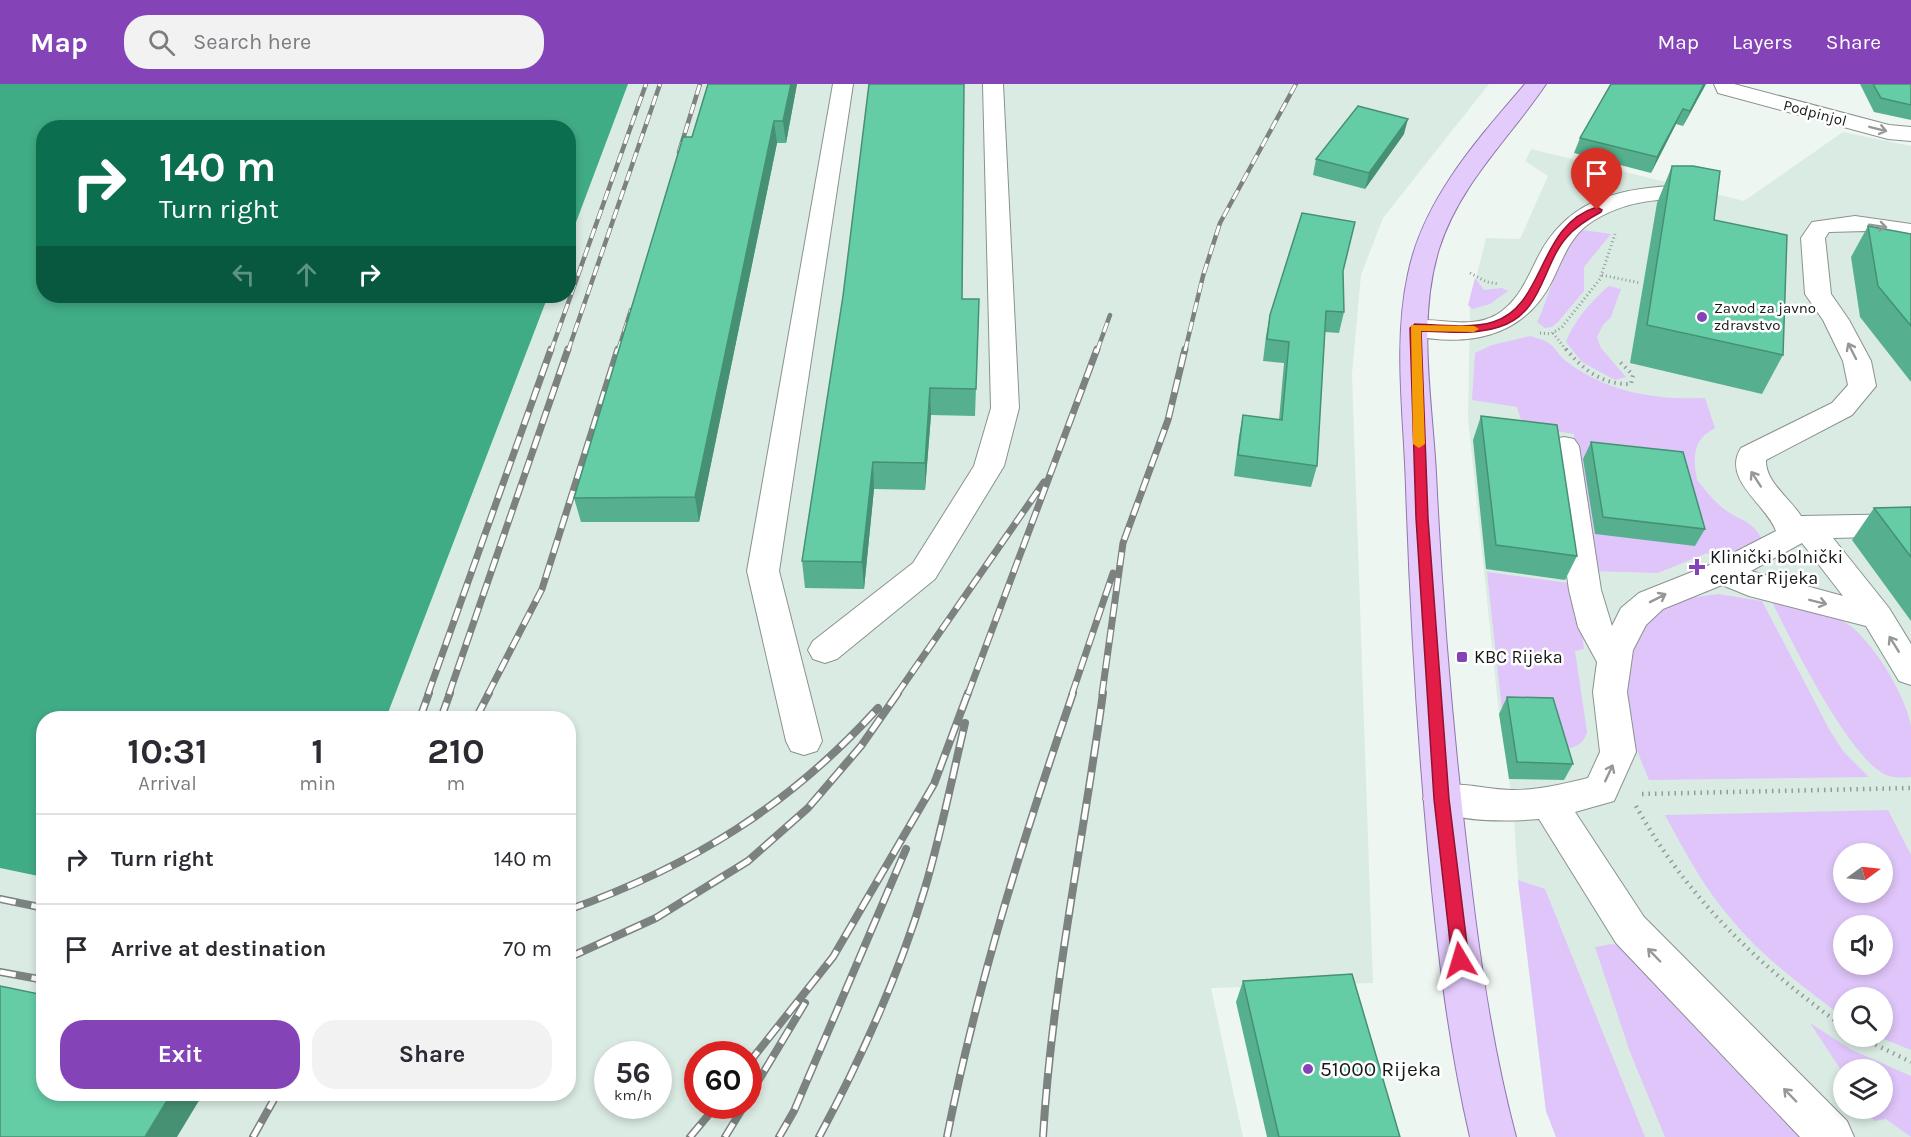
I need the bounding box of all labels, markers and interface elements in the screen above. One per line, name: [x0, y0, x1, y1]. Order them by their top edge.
search box: [124, 15, 544, 69]
text: Map: [30, 26, 88, 59]
icon: search: [145, 26, 178, 59]
text: Search here: [193, 29, 311, 55]
text: Map: [1657, 30, 1699, 54]
text: Layers: [1732, 30, 1793, 54]
text: Share: [1826, 30, 1881, 54]
street label: Podpinjol: [1781, 96, 1849, 130]
one-way arrow: [1868, 124, 1887, 135]
text: 140 m: [159, 142, 276, 192]
icon: right: [60, 144, 138, 222]
pin: [1571, 148, 1622, 210]
icon: arrive: [1580, 157, 1613, 190]
text: Turn right: [159, 193, 279, 225]
one-way arrow: [1868, 220, 1888, 231]
icon: left: [227, 258, 260, 291]
icon: ahead: [290, 258, 323, 291]
icon: right: [353, 258, 386, 291]
place label: Zavod za javno zdravstvo: [1714, 299, 1816, 334]
marker: Zavod za javno zdravstvo: [1695, 310, 1709, 324]
one-way arrow: [1846, 343, 1858, 360]
one-way arrow: [1750, 471, 1762, 488]
place label: Klinički bolnički centar Rijeka: [1710, 546, 1843, 589]
marker: Klinički bolnički centar Rijeka: [1688, 558, 1706, 576]
one-way arrow: [1649, 592, 1666, 604]
one-way arrow: [1808, 597, 1827, 608]
one-way arrow: [1887, 636, 1900, 653]
place label: KBC Rijeka: [1474, 646, 1563, 668]
marker: KBC Rijeka: [1455, 650, 1469, 664]
text: 10:31: [127, 730, 208, 772]
text: 1: [311, 730, 324, 772]
text: 210: [427, 730, 485, 772]
one-way arrow: [1603, 765, 1615, 783]
text: Arrival: [138, 772, 197, 795]
text: min: [299, 772, 336, 795]
text: m: [447, 772, 465, 795]
icon: right: [60, 843, 93, 876]
north arrow: [1833, 843, 1893, 903]
map controls: [1833, 843, 1893, 1119]
text: Turn right: [111, 846, 214, 872]
text: 140 m: [494, 846, 552, 872]
button: sound: [1833, 915, 1893, 975]
position arrow: [1428, 928, 1492, 992]
icon: arrive: [60, 933, 93, 966]
text: Arrive at destination: [111, 936, 326, 962]
text: 70 m: [503, 936, 552, 962]
one-way arrow: [1647, 948, 1662, 963]
button: search: [1833, 987, 1893, 1047]
button: Exit: [60, 1020, 300, 1089]
button: Share: [312, 1020, 552, 1089]
speed limit sign: 60: [684, 1041, 762, 1119]
text: 56: [615, 1055, 651, 1091]
place label: 51000 Rijeka: [1320, 1057, 1441, 1081]
button: layers: [1833, 1059, 1893, 1119]
marker: 51000 Rijeka: [1301, 1062, 1315, 1076]
text: km/h: [614, 1086, 652, 1104]
one-way arrow: [1783, 1088, 1798, 1103]

